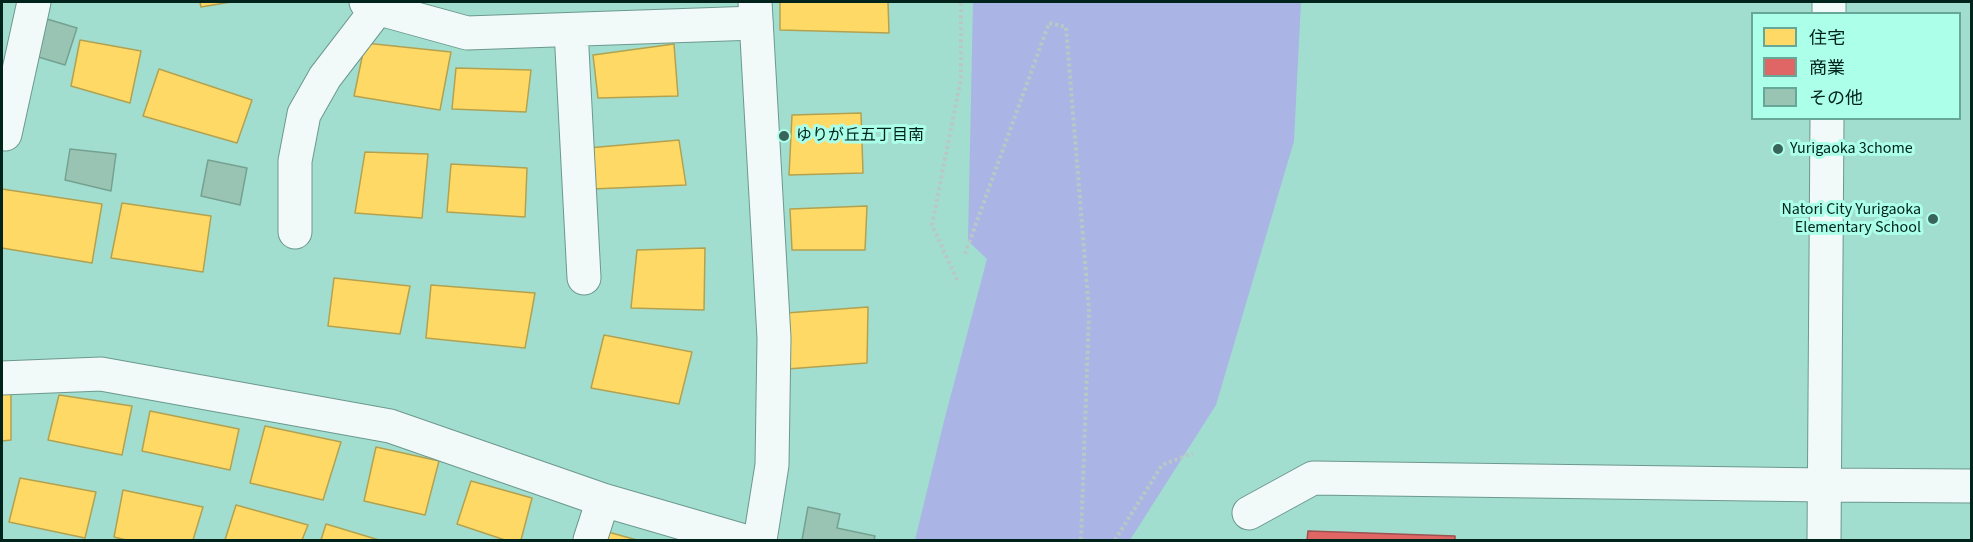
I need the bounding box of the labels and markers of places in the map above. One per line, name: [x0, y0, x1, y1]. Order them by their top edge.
place label: ゆりが丘五丁目南: [796, 126, 924, 146]
marker: ゆりが丘五丁目南: [777, 129, 791, 143]
place label: Yurigaoka 3chome: [1790, 139, 1913, 159]
marker: Yurigaoka 3chome: [1771, 142, 1785, 156]
place label: Natori City Yurigaoka Elementary School: [1781, 200, 1921, 238]
marker: Natori City Yurigaoka Elementary School: [1926, 212, 1940, 226]

